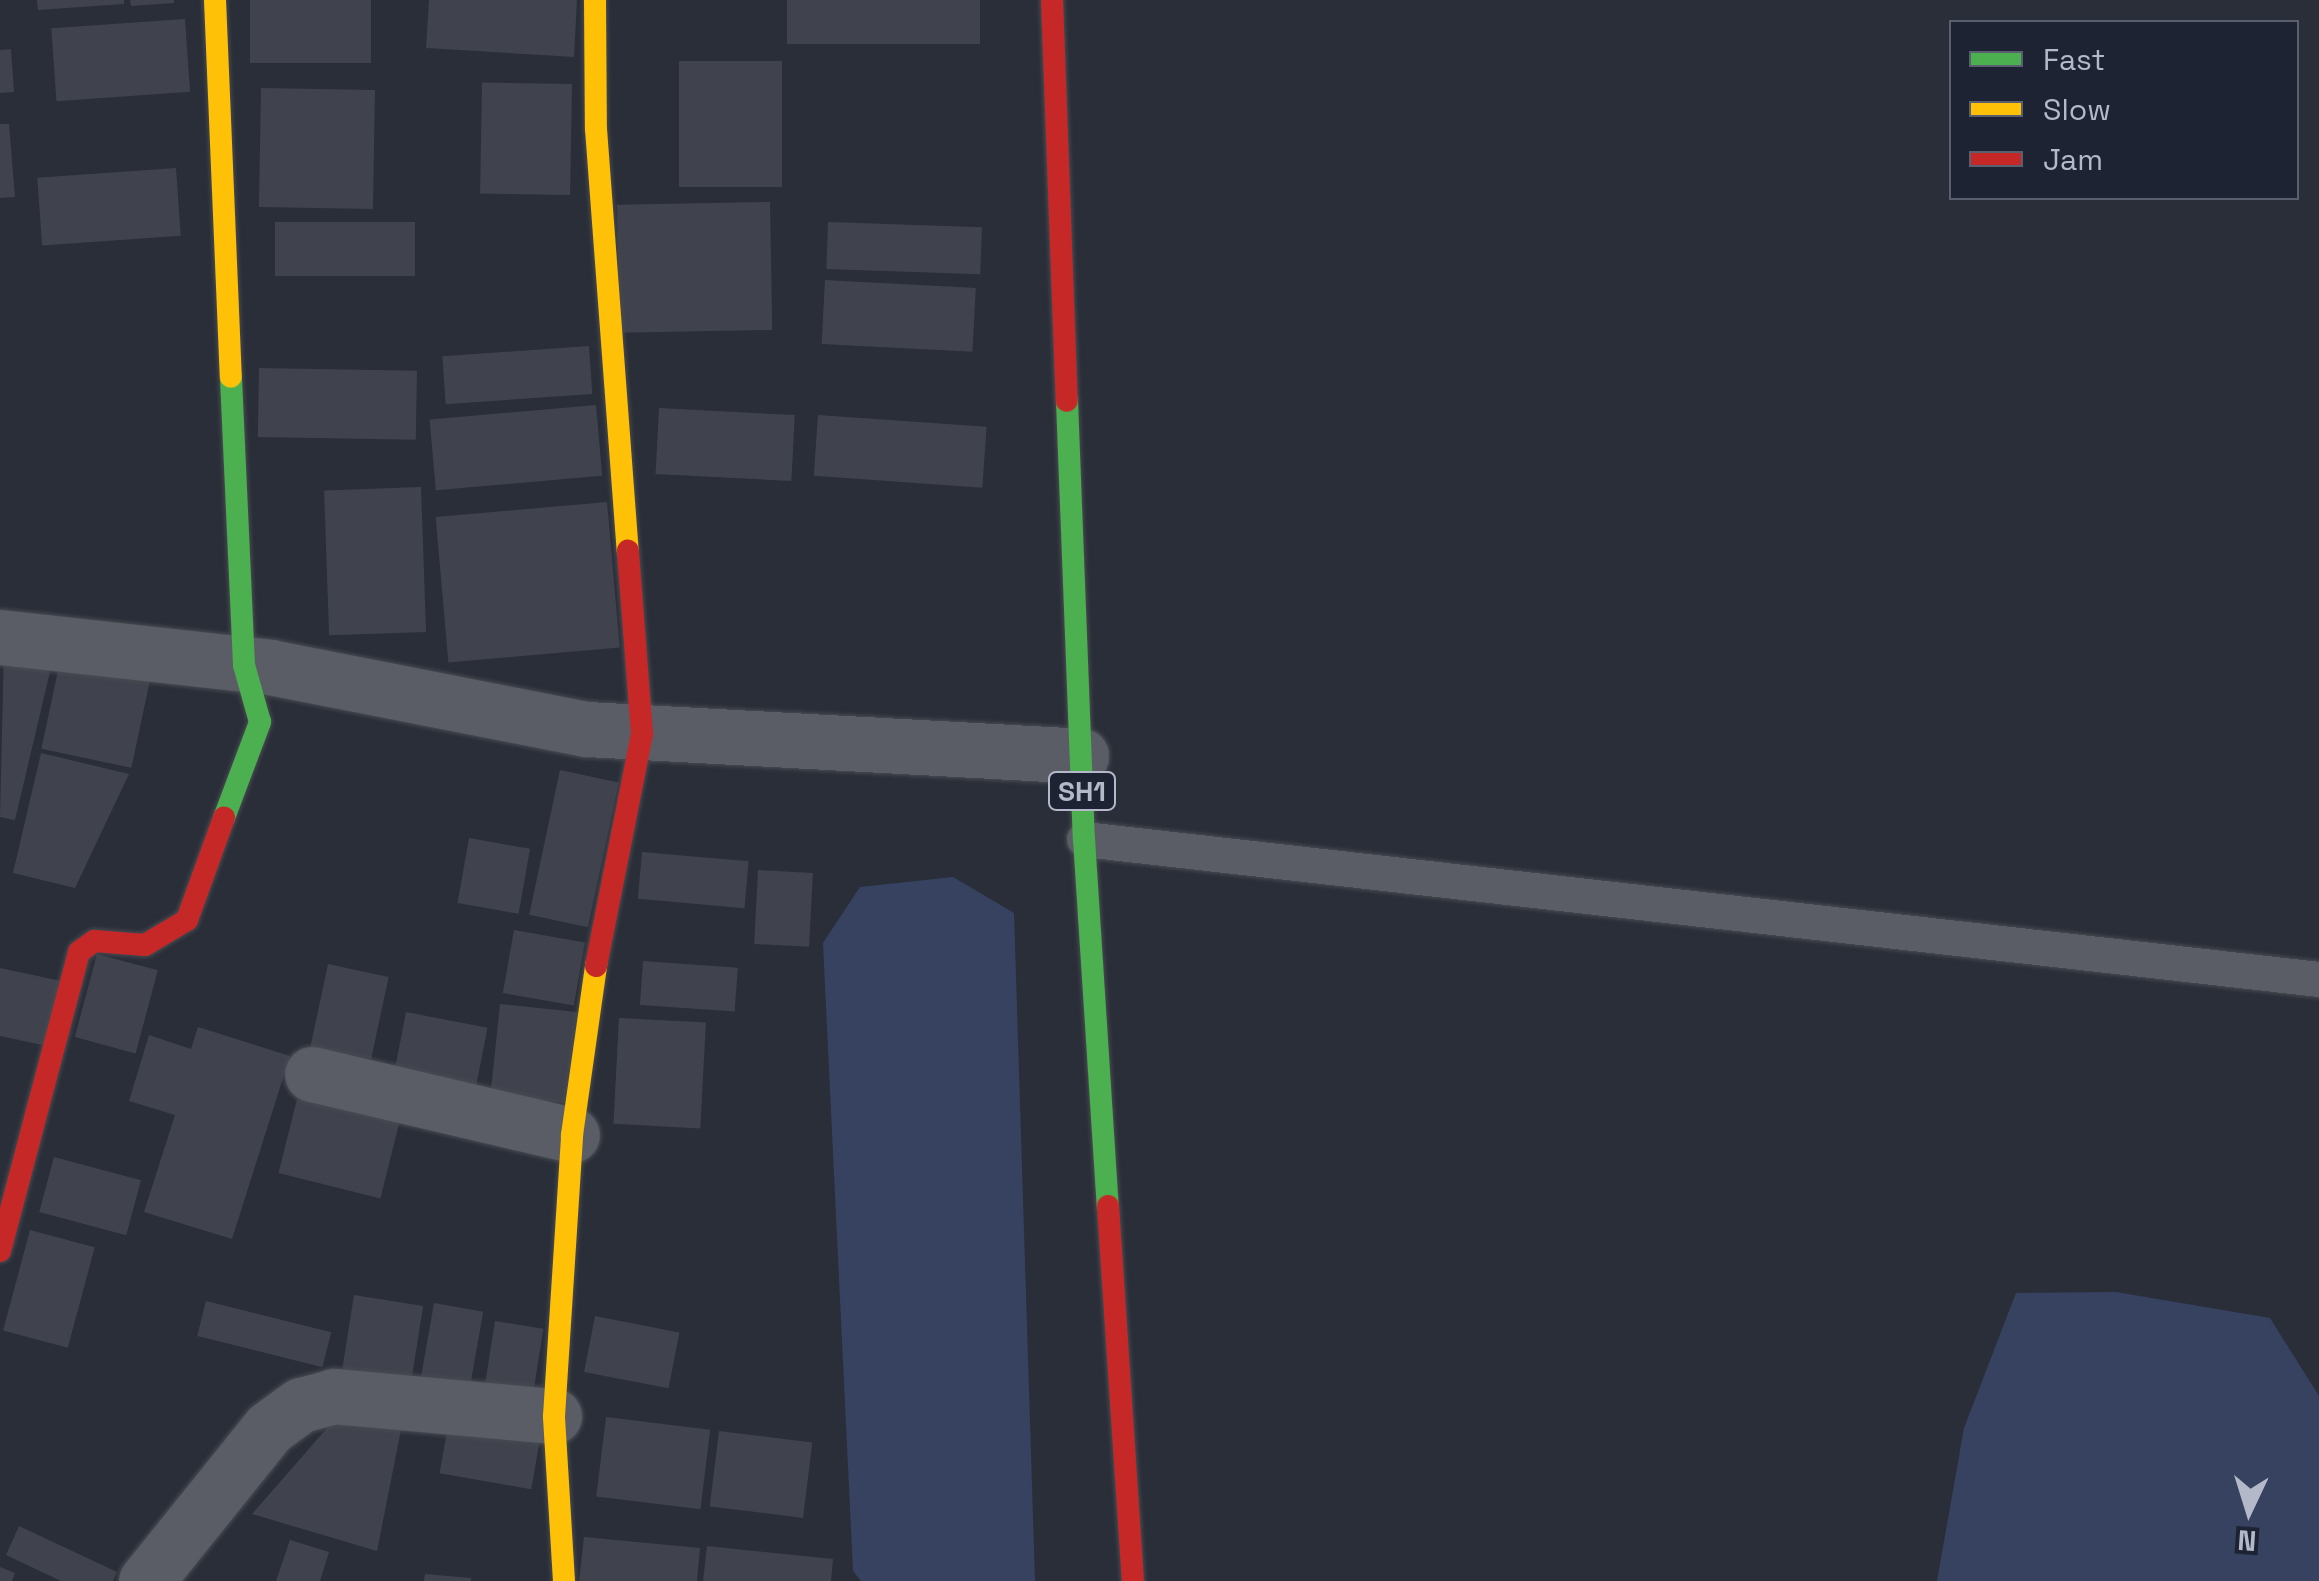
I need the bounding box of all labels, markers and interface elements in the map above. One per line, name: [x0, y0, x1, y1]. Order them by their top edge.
legend: [1949, 20, 2299, 200]
text: Fast: [2043, 40, 2105, 79]
text: Slow: [2043, 90, 2111, 129]
text: Jam: [2043, 140, 2103, 179]
road number: SH1: [1047, 768, 1117, 814]
north arrow: [2199, 1461, 2299, 1561]
text: N: [2236, 1522, 2258, 1560]

